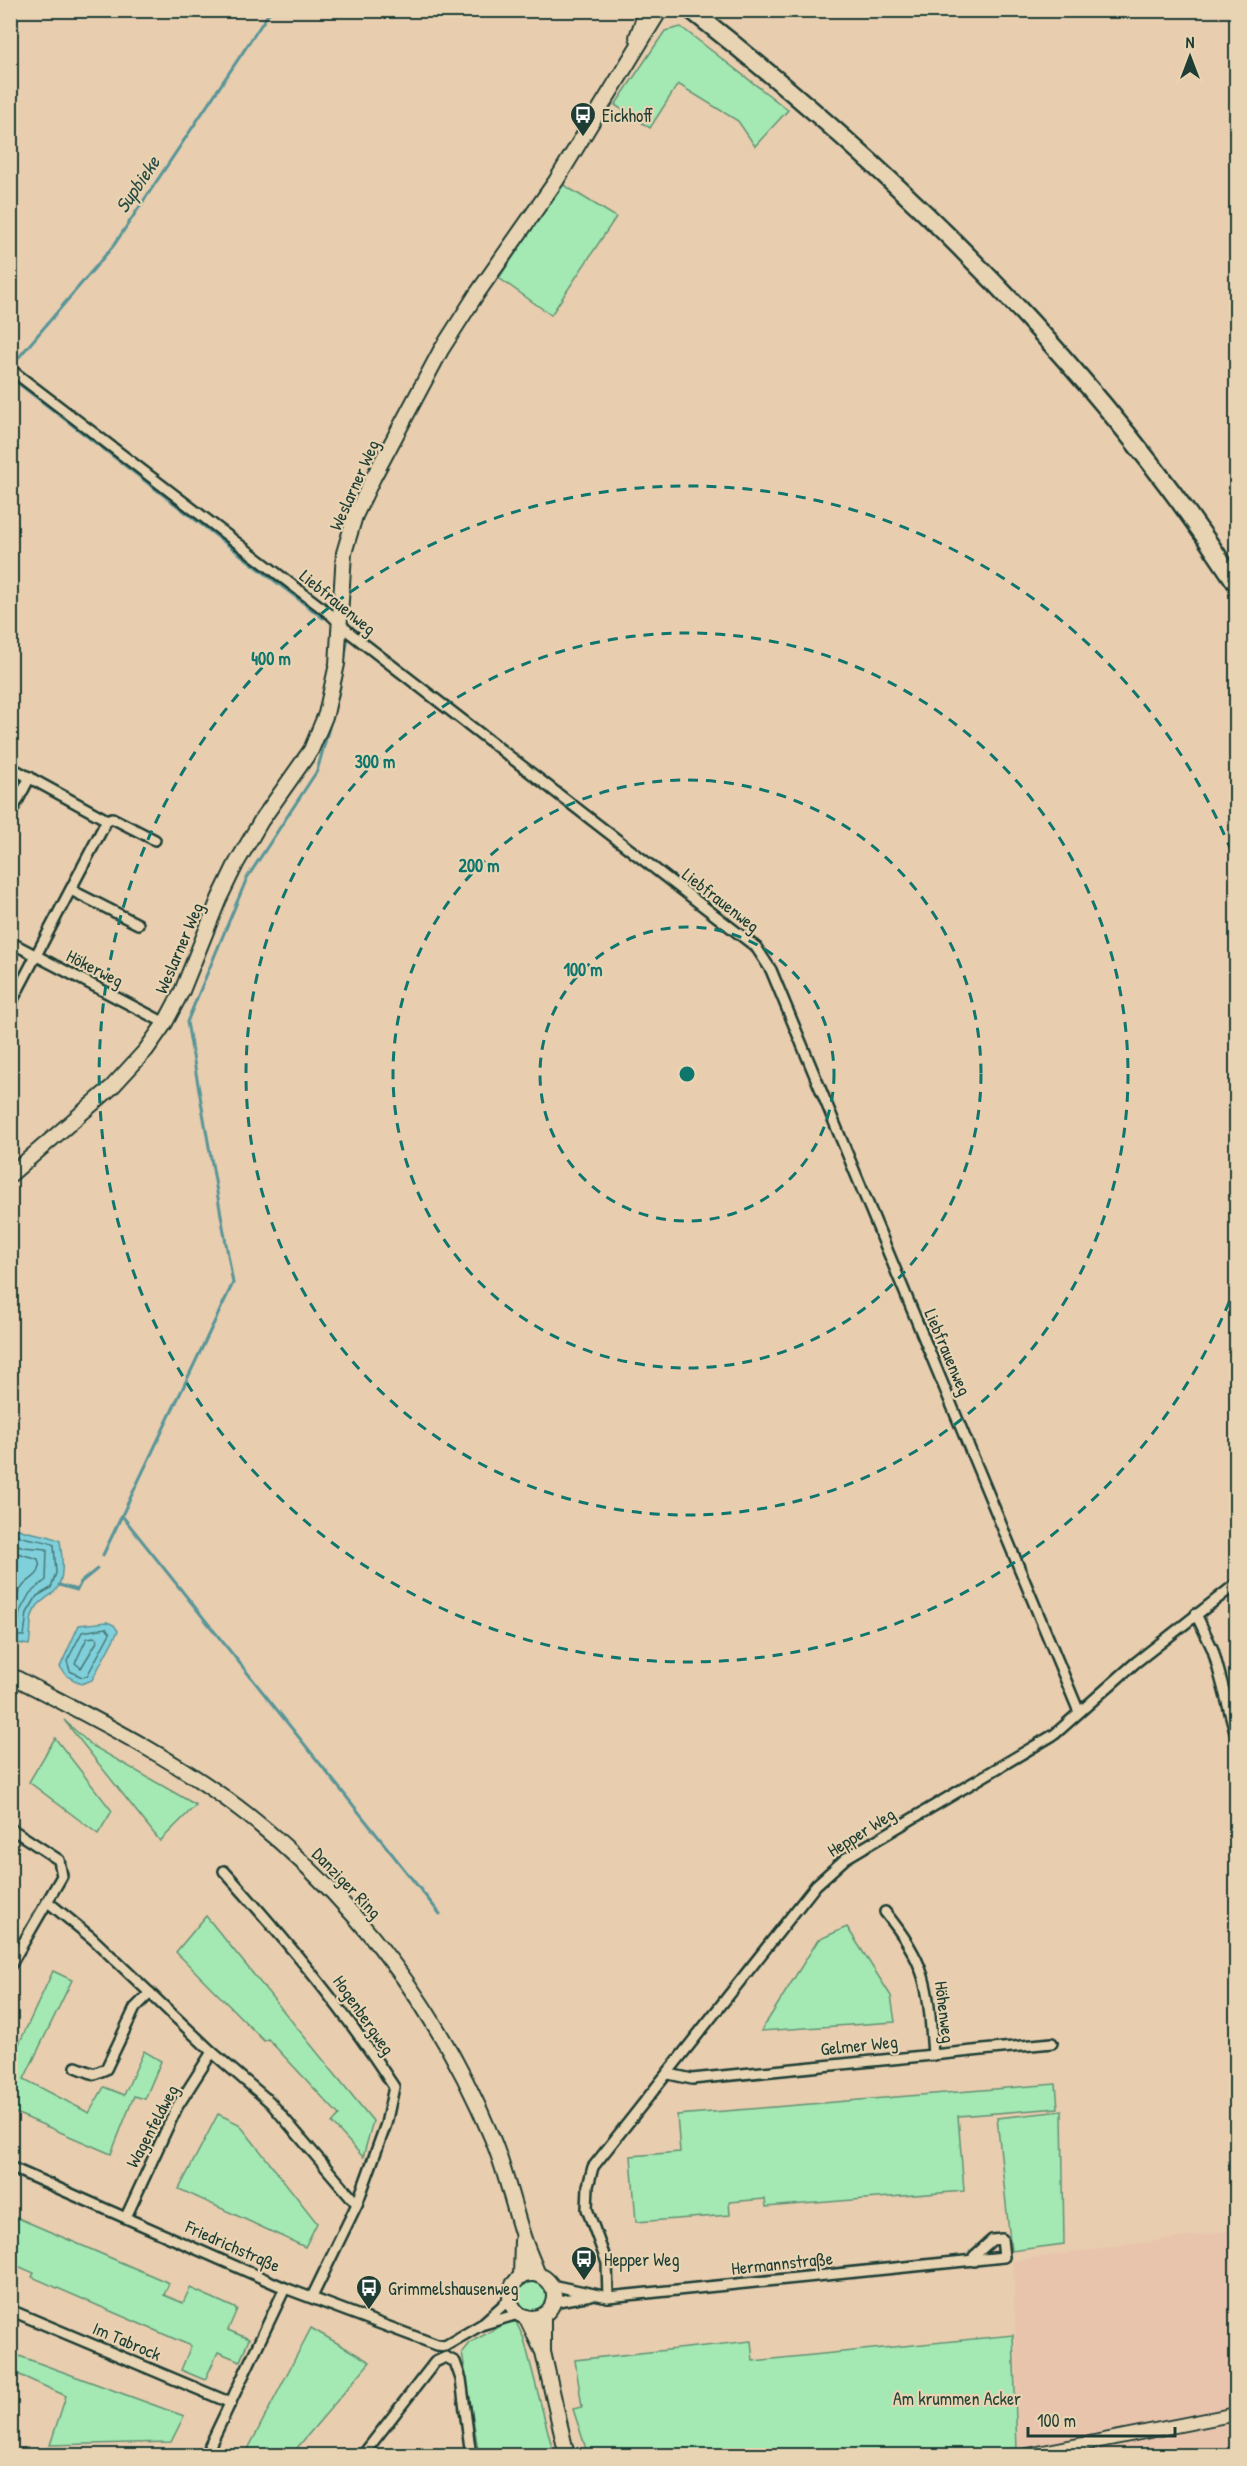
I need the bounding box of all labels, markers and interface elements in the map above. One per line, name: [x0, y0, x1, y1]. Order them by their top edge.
north arrow: [1160, 27, 1220, 87]
text: N: [1186, 31, 1195, 53]
bus stop icon: Eickhoff: [568, 100, 598, 138]
place label: Eickhoff: [602, 103, 653, 128]
water label: Supbieke: [108, 150, 167, 218]
street label: Weslarner Weg: [323, 436, 385, 534]
street label: Liebfrauenweg: [294, 563, 382, 641]
text: 400 m: [251, 646, 291, 671]
text: 300 m: [355, 749, 395, 774]
text: 200 m: [459, 853, 499, 878]
street label: Liebfrauenweg: [677, 862, 765, 938]
street label: Weslarner Weg: [149, 899, 209, 997]
street label: Hökerweg: [62, 943, 128, 993]
text: 100 m: [563, 957, 603, 982]
centre of rings: [677, 1064, 697, 1084]
street label: Liebfrauenweg: [919, 1305, 977, 1399]
street label: Hepper Weg: [822, 1801, 900, 1863]
street label: Danziger Ring: [307, 1842, 387, 1924]
street label: Hogenbergweg: [327, 1970, 401, 2060]
street label: Höhenweg: [929, 1980, 961, 2044]
street label: Gelmer Weg: [819, 2029, 899, 2061]
street label: Wagenfeldweg: [120, 2080, 184, 2172]
street label: Friedrichstraße: [181, 2214, 284, 2278]
bus stop icon: Hepper Weg: [569, 2244, 599, 2282]
street label: Hermannstraße: [730, 2245, 834, 2281]
place label: Hepper Weg: [604, 2247, 680, 2272]
bus stop icon: Grimmelshausenweg: [354, 2273, 384, 2311]
place label: Grimmelshausenweg: [388, 2276, 519, 2301]
street label: Im Tabrock: [89, 2315, 166, 2367]
park label: Am krummen Acker: [893, 2386, 1021, 2411]
scale bar: [1028, 2400, 1175, 2438]
text: 100 m: [1037, 2408, 1076, 2433]

